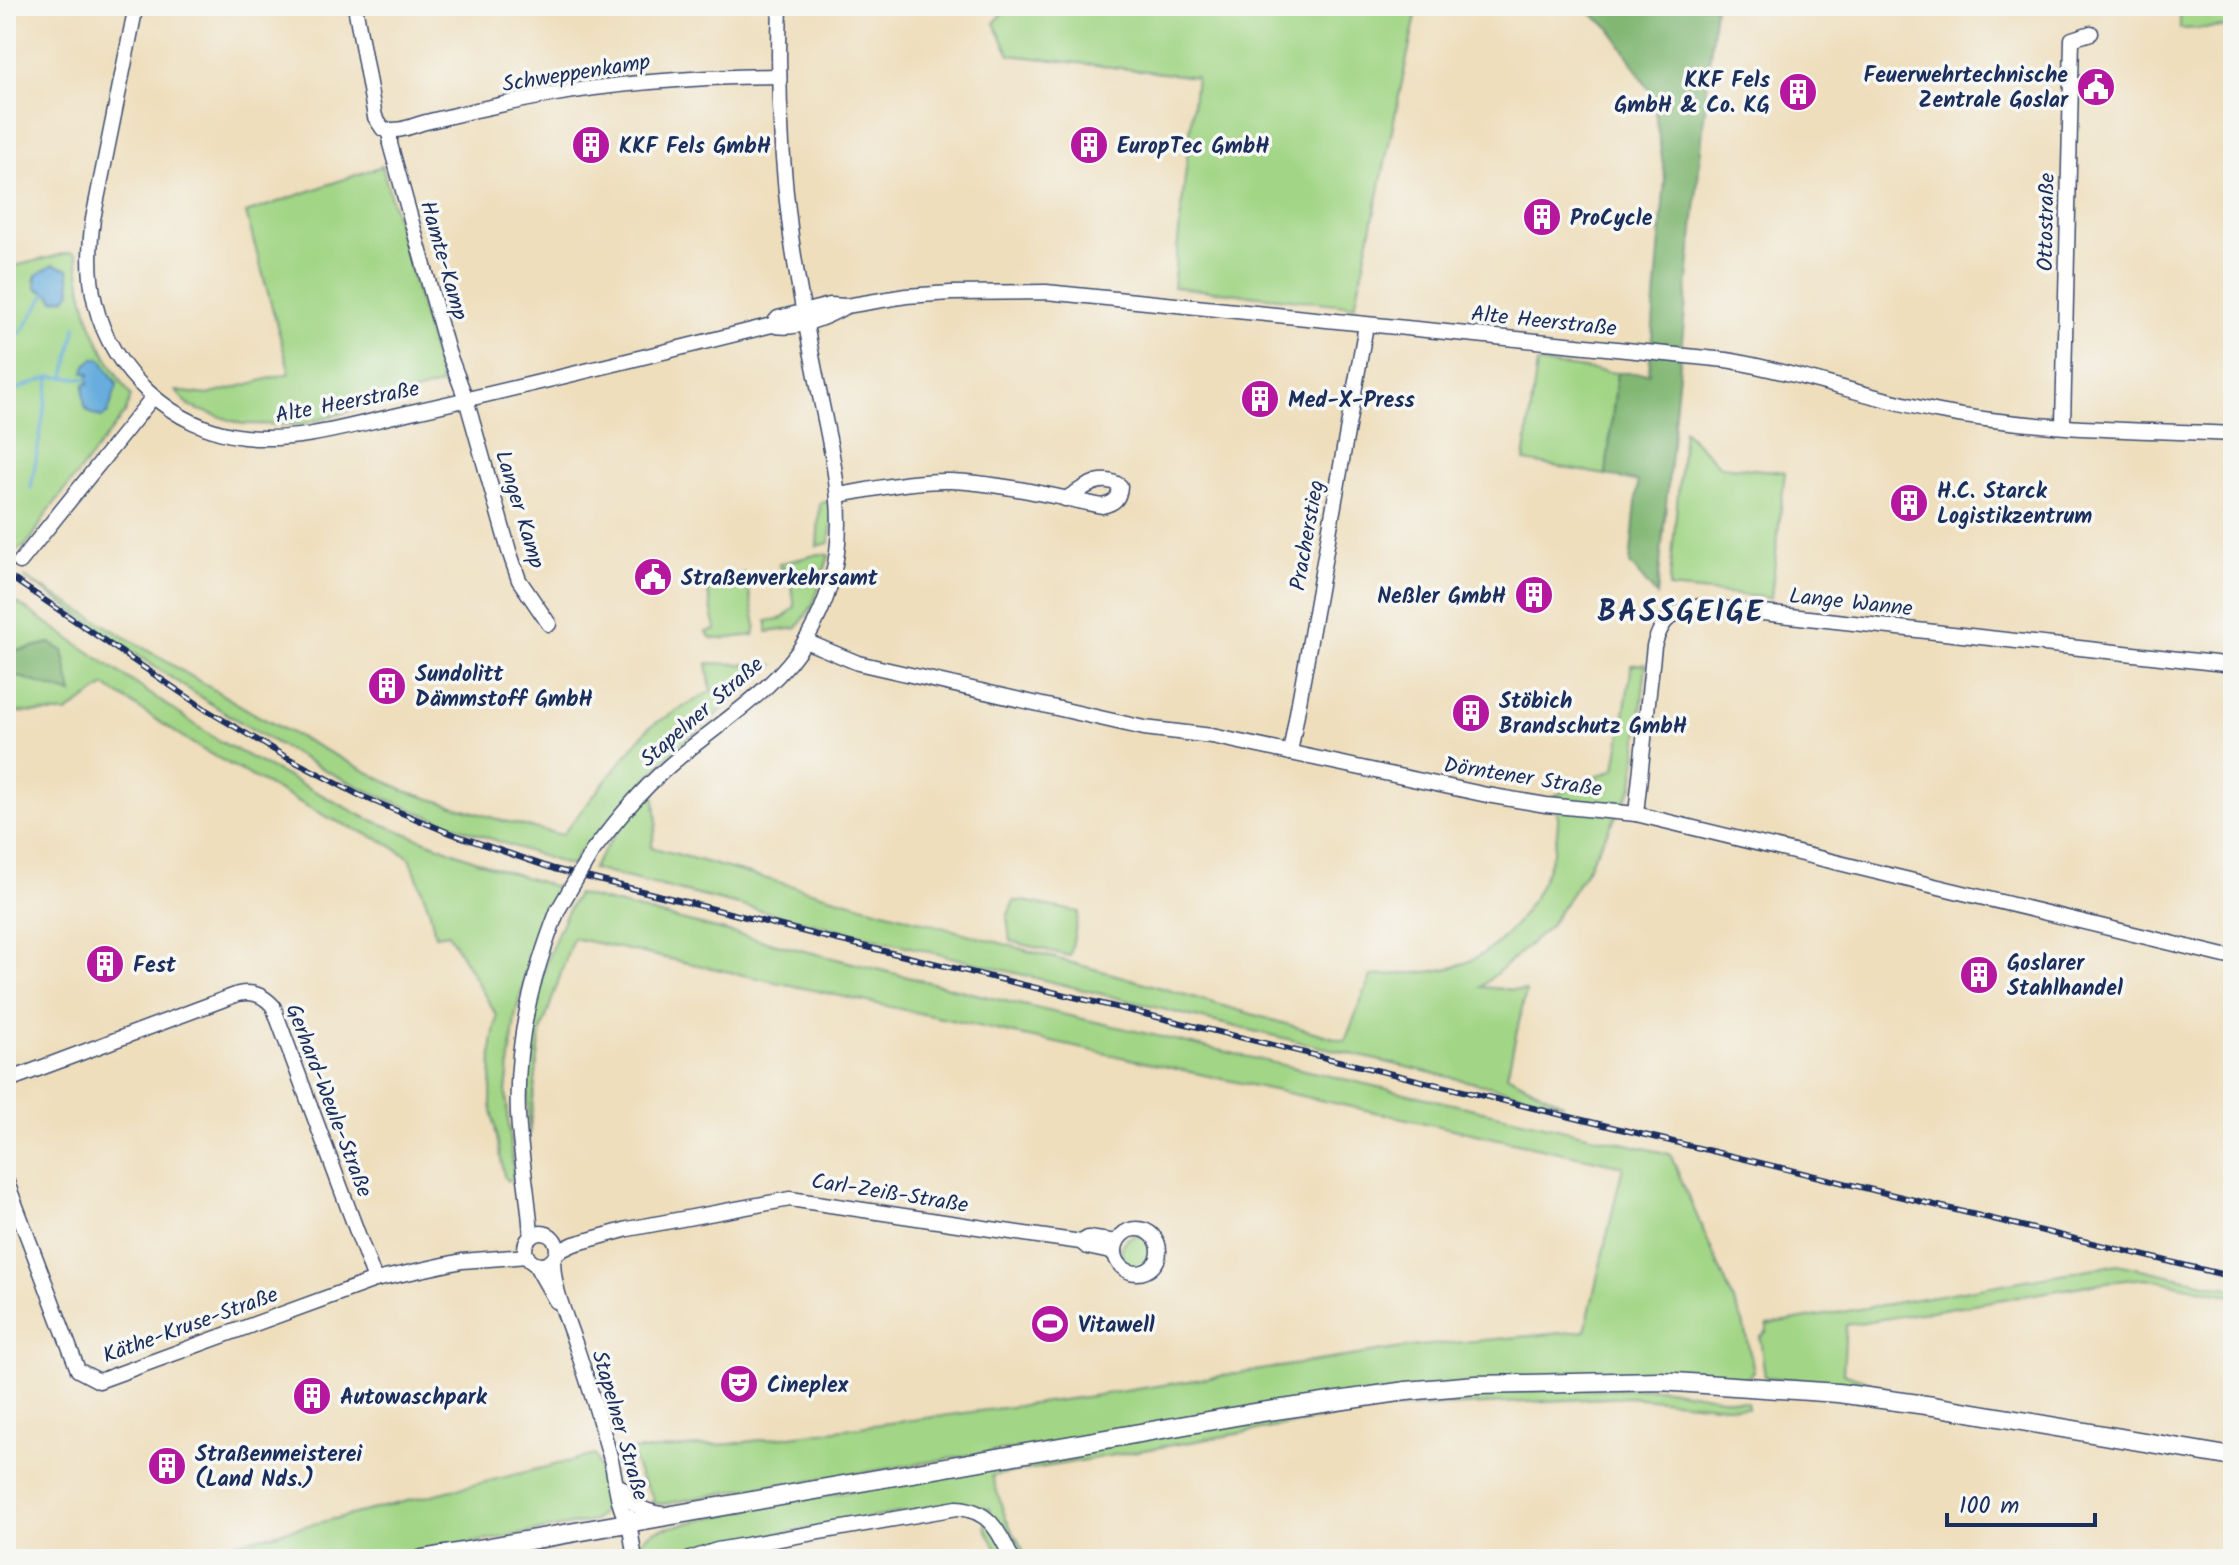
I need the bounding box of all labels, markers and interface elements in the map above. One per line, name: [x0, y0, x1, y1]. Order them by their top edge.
street label: Schweppenkamp: [500, 45, 653, 103]
place label: Feuerwehrtechnische Zentrale Goslar: [1863, 59, 2069, 119]
place label: KKF Fels GmbH & Co. KG: [1614, 64, 1771, 124]
public building icon: Feuerwehrtechnische Zentrale Goslar: [2075, 66, 2117, 108]
building icon: KKF Fels GmbH & Co. KG: [1777, 71, 1819, 113]
building icon: KKF Fels GmbH: [570, 124, 612, 166]
building icon: EuropTec GmbH: [1068, 124, 1110, 166]
place label: KKF Fels GmbH: [619, 130, 771, 165]
place label: EuropTec GmbH: [1117, 130, 1270, 165]
street label: Ottostraße: [2029, 172, 2066, 272]
building icon: ProCycle: [1521, 196, 1563, 238]
street label: Hamte-Kamp: [409, 197, 476, 325]
place label: ProCycle: [1570, 202, 1653, 237]
street label: Alte Heerstraße: [1469, 297, 1618, 348]
street label: Alte Heerstraße: [272, 372, 423, 435]
building icon: Med-X-Press: [1239, 378, 1281, 420]
place label: Med-X-Press: [1288, 384, 1416, 419]
street label: Langer Kamp: [484, 446, 553, 574]
place label: H.C. Starck Logistikzentrum: [1937, 475, 2092, 535]
street label: Pracherstieg: [1282, 477, 1335, 594]
building icon: H.C. Starck Logistikzentrum: [1888, 482, 1930, 524]
public building icon: Straßenverkehrsamt: [632, 556, 674, 598]
place label: Straßenverkehrsamt: [681, 562, 879, 597]
building icon: Neßler GmbH: [1513, 574, 1555, 616]
place label: Neßler GmbH: [1377, 580, 1506, 615]
street label: Lange Wanne: [1787, 580, 1914, 627]
district label: BASSGEIGE: [1598, 589, 1764, 637]
street label: Stapelner Straße: [633, 649, 773, 777]
place label: Sundolitt Dämmstoff GmbH: [415, 658, 593, 718]
building icon: Sundolitt Dämmstoff GmbH: [366, 665, 408, 707]
place label: Stöbich Brandschutz GmbH: [1499, 685, 1687, 745]
building icon: Stöbich Brandschutz GmbH: [1450, 692, 1492, 734]
street label: Dörntener Straße: [1441, 749, 1604, 808]
building icon: Fest: [84, 943, 126, 985]
place label: Goslarer Stahlhandel: [2007, 947, 2123, 1007]
place label: Fest: [133, 949, 177, 984]
building icon: Goslarer Stahlhandel: [1958, 954, 2000, 996]
street label: Gerhard-Weule-Straße: [275, 999, 381, 1203]
street label: Carl-Zeiß-Straße: [809, 1165, 971, 1224]
street label: Käthe-Kruse-Straße: [98, 1278, 284, 1374]
sports icon: Vitawell: [1029, 1303, 1071, 1345]
place label: Vitawell: [1078, 1309, 1155, 1344]
street label: Stapelner Straße: [580, 1347, 657, 1505]
theatre icon: Cineplex: [718, 1363, 760, 1405]
place label: Cineplex: [767, 1369, 849, 1404]
building icon: Autowaschpark: [291, 1375, 333, 1417]
place label: Autowaschpark: [340, 1381, 488, 1416]
place label: Straßenmeisterei (Land Nds.): [195, 1438, 363, 1498]
building icon: Straßenmeisterei (Land Nds.): [146, 1445, 188, 1487]
scale bar: [1947, 1477, 2095, 1527]
text: 100 m: [1959, 1487, 2019, 1526]

